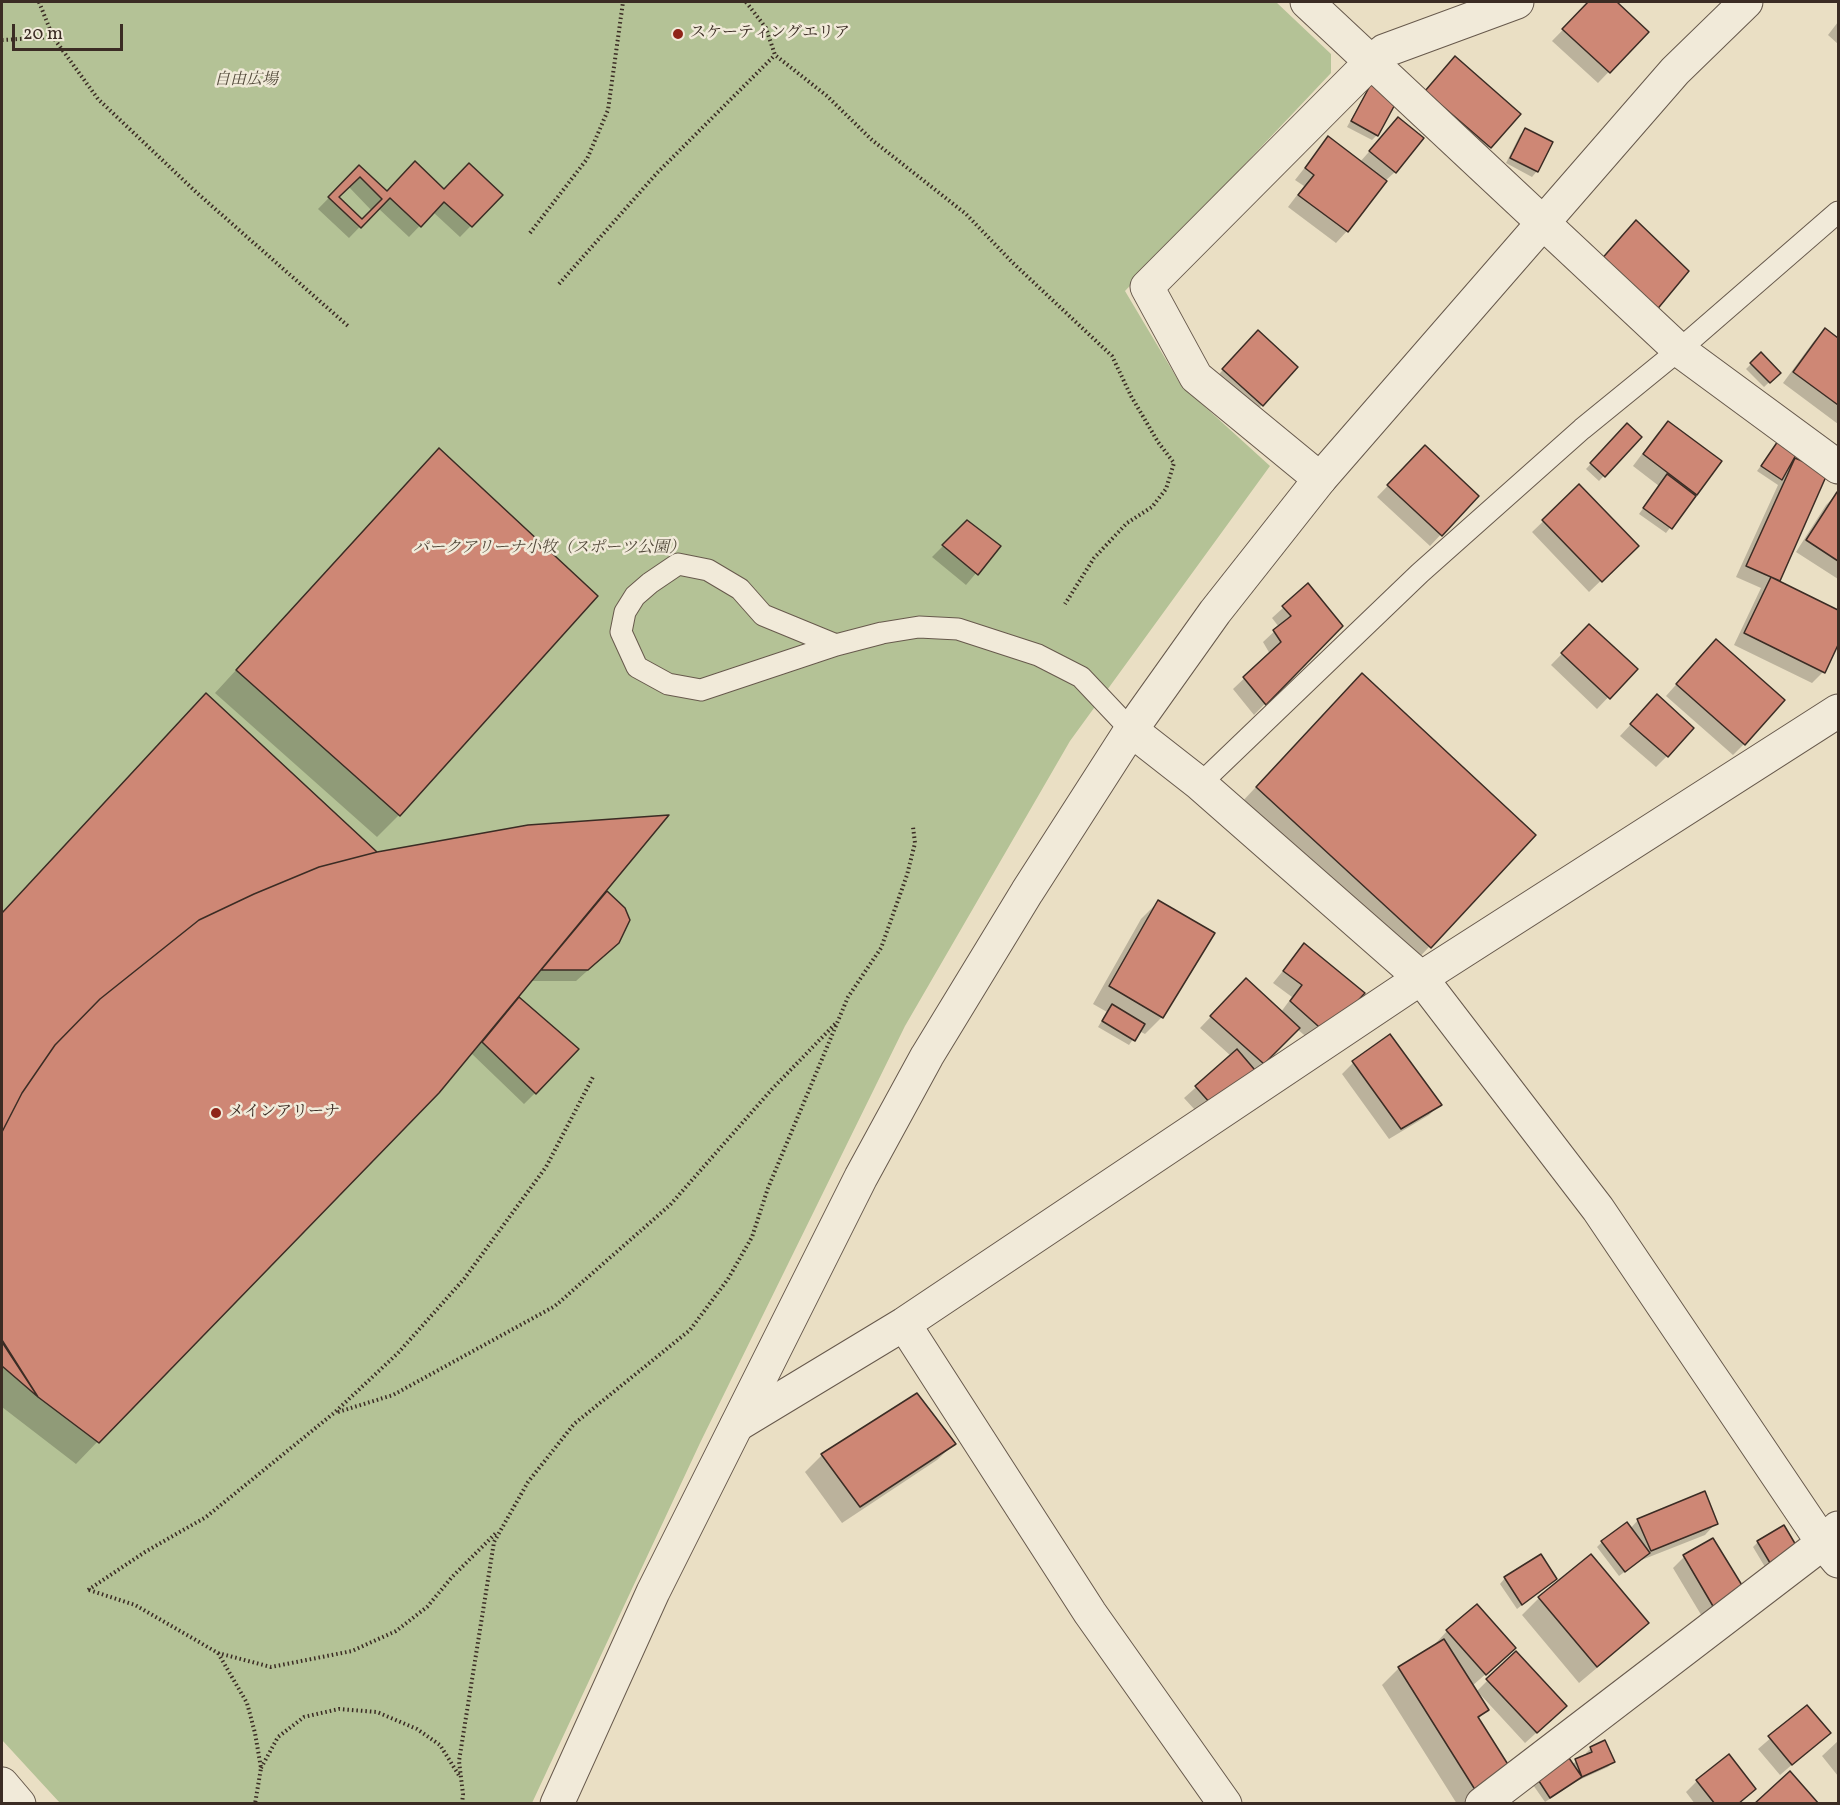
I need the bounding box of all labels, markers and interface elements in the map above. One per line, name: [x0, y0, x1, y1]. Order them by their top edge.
scale bar: [15, 12, 126, 50]
text: 20 m: [23, 22, 63, 47]
place label: スケーティングエリア: [690, 24, 850, 44]
marker: スケーティングエリア: [671, 27, 685, 41]
park label: 自由広場: [214, 71, 278, 91]
park label: パークアリーナ小牧（スポーツ公園）: [413, 539, 685, 559]
place label: メインアリーナ: [228, 1103, 340, 1123]
marker: メインアリーナ: [209, 1106, 223, 1120]

